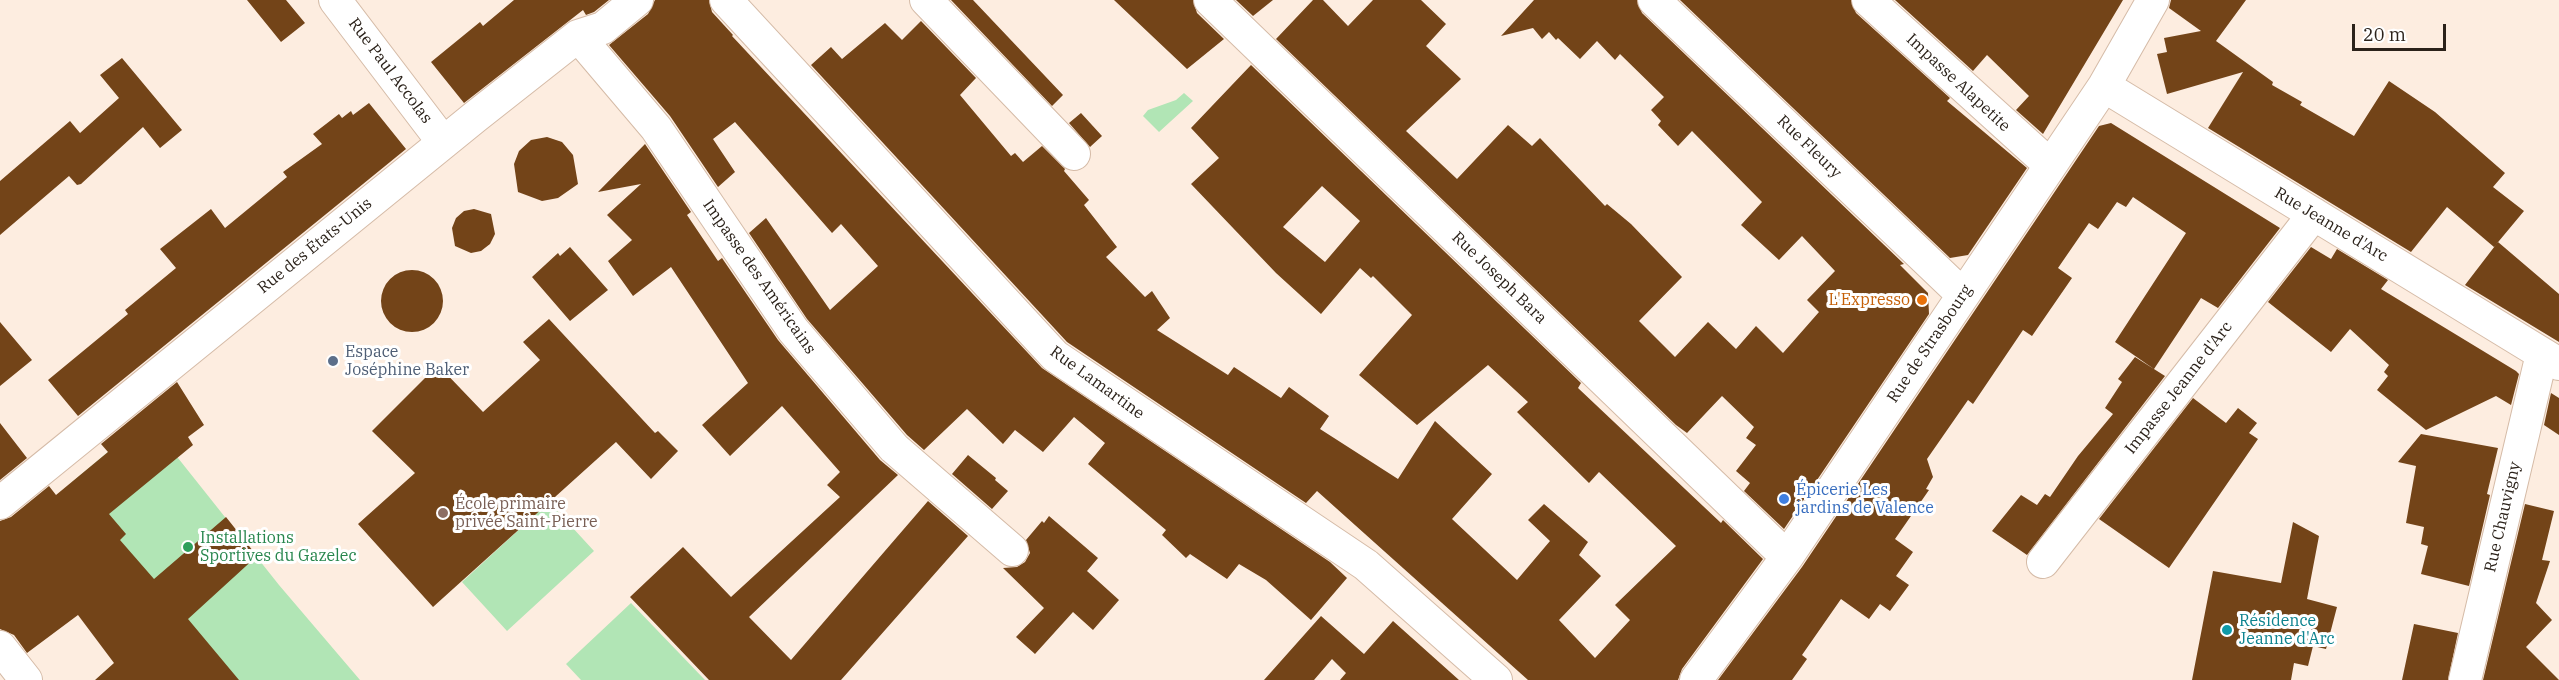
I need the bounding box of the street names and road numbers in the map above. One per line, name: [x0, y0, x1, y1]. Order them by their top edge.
street label: Rue Paul Accolas: [344, 14, 436, 128]
street label: Impasse Alapetite: [1902, 30, 2014, 136]
street label: Rue Fleury: [1773, 112, 1845, 182]
street label: Rue Jeanne d'Arc: [2271, 184, 2391, 266]
street label: Rue des États-Unis: [254, 194, 376, 298]
street label: Impasse des Américains: [698, 196, 820, 358]
street label: Rue Joseph Bara: [1448, 228, 1550, 328]
street label: Rue de Strasbourg: [1883, 281, 1977, 407]
street label: Impasse Jeanne d'Arc: [2121, 318, 2237, 458]
street label: Rue Lamartine: [1046, 342, 1148, 424]
street label: Rue Chauvigny: [2481, 460, 2525, 574]

